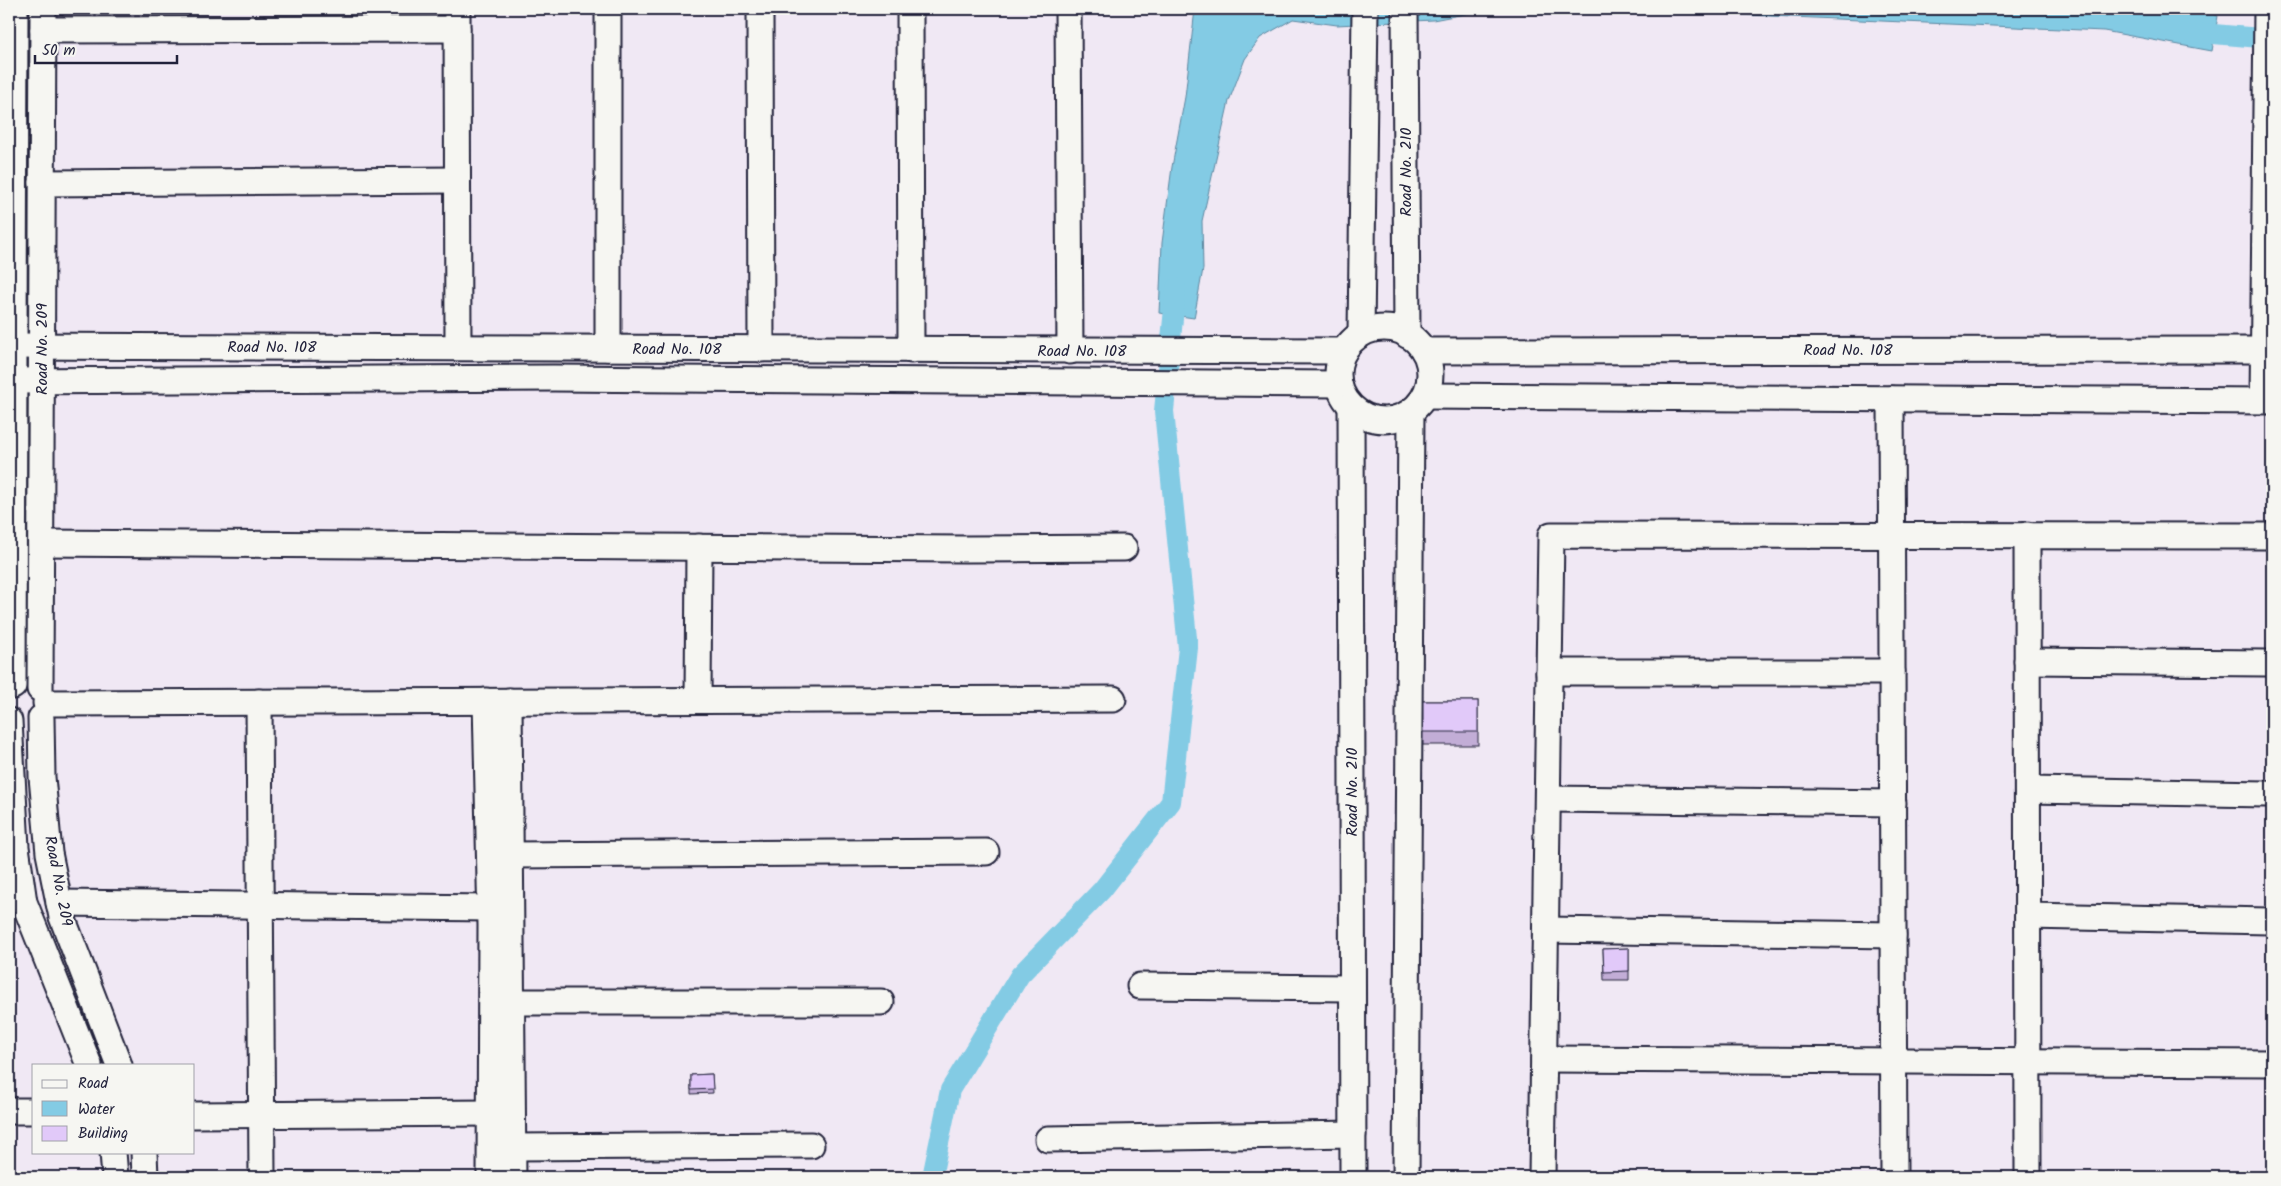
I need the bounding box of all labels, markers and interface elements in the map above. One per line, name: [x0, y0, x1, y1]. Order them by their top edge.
scale bar: [35, 32, 178, 64]
text: 50 m: [42, 39, 76, 63]
street label: Road No. 210: [1394, 127, 1419, 217]
street label: Road No. 209: [30, 303, 55, 395]
street label: Road No. 108: [227, 335, 317, 360]
street label: Road No. 108: [632, 337, 722, 362]
street label: Road No. 108: [1803, 338, 1893, 363]
street label: Road No. 108: [1037, 339, 1127, 364]
street label: Road No. 210: [1340, 747, 1365, 837]
street label: Road No. 209: [37, 834, 79, 929]
legend: [32, 1064, 195, 1154]
text: Road: [78, 1072, 109, 1096]
text: Water: [78, 1098, 115, 1122]
text: Building: [78, 1122, 128, 1146]

